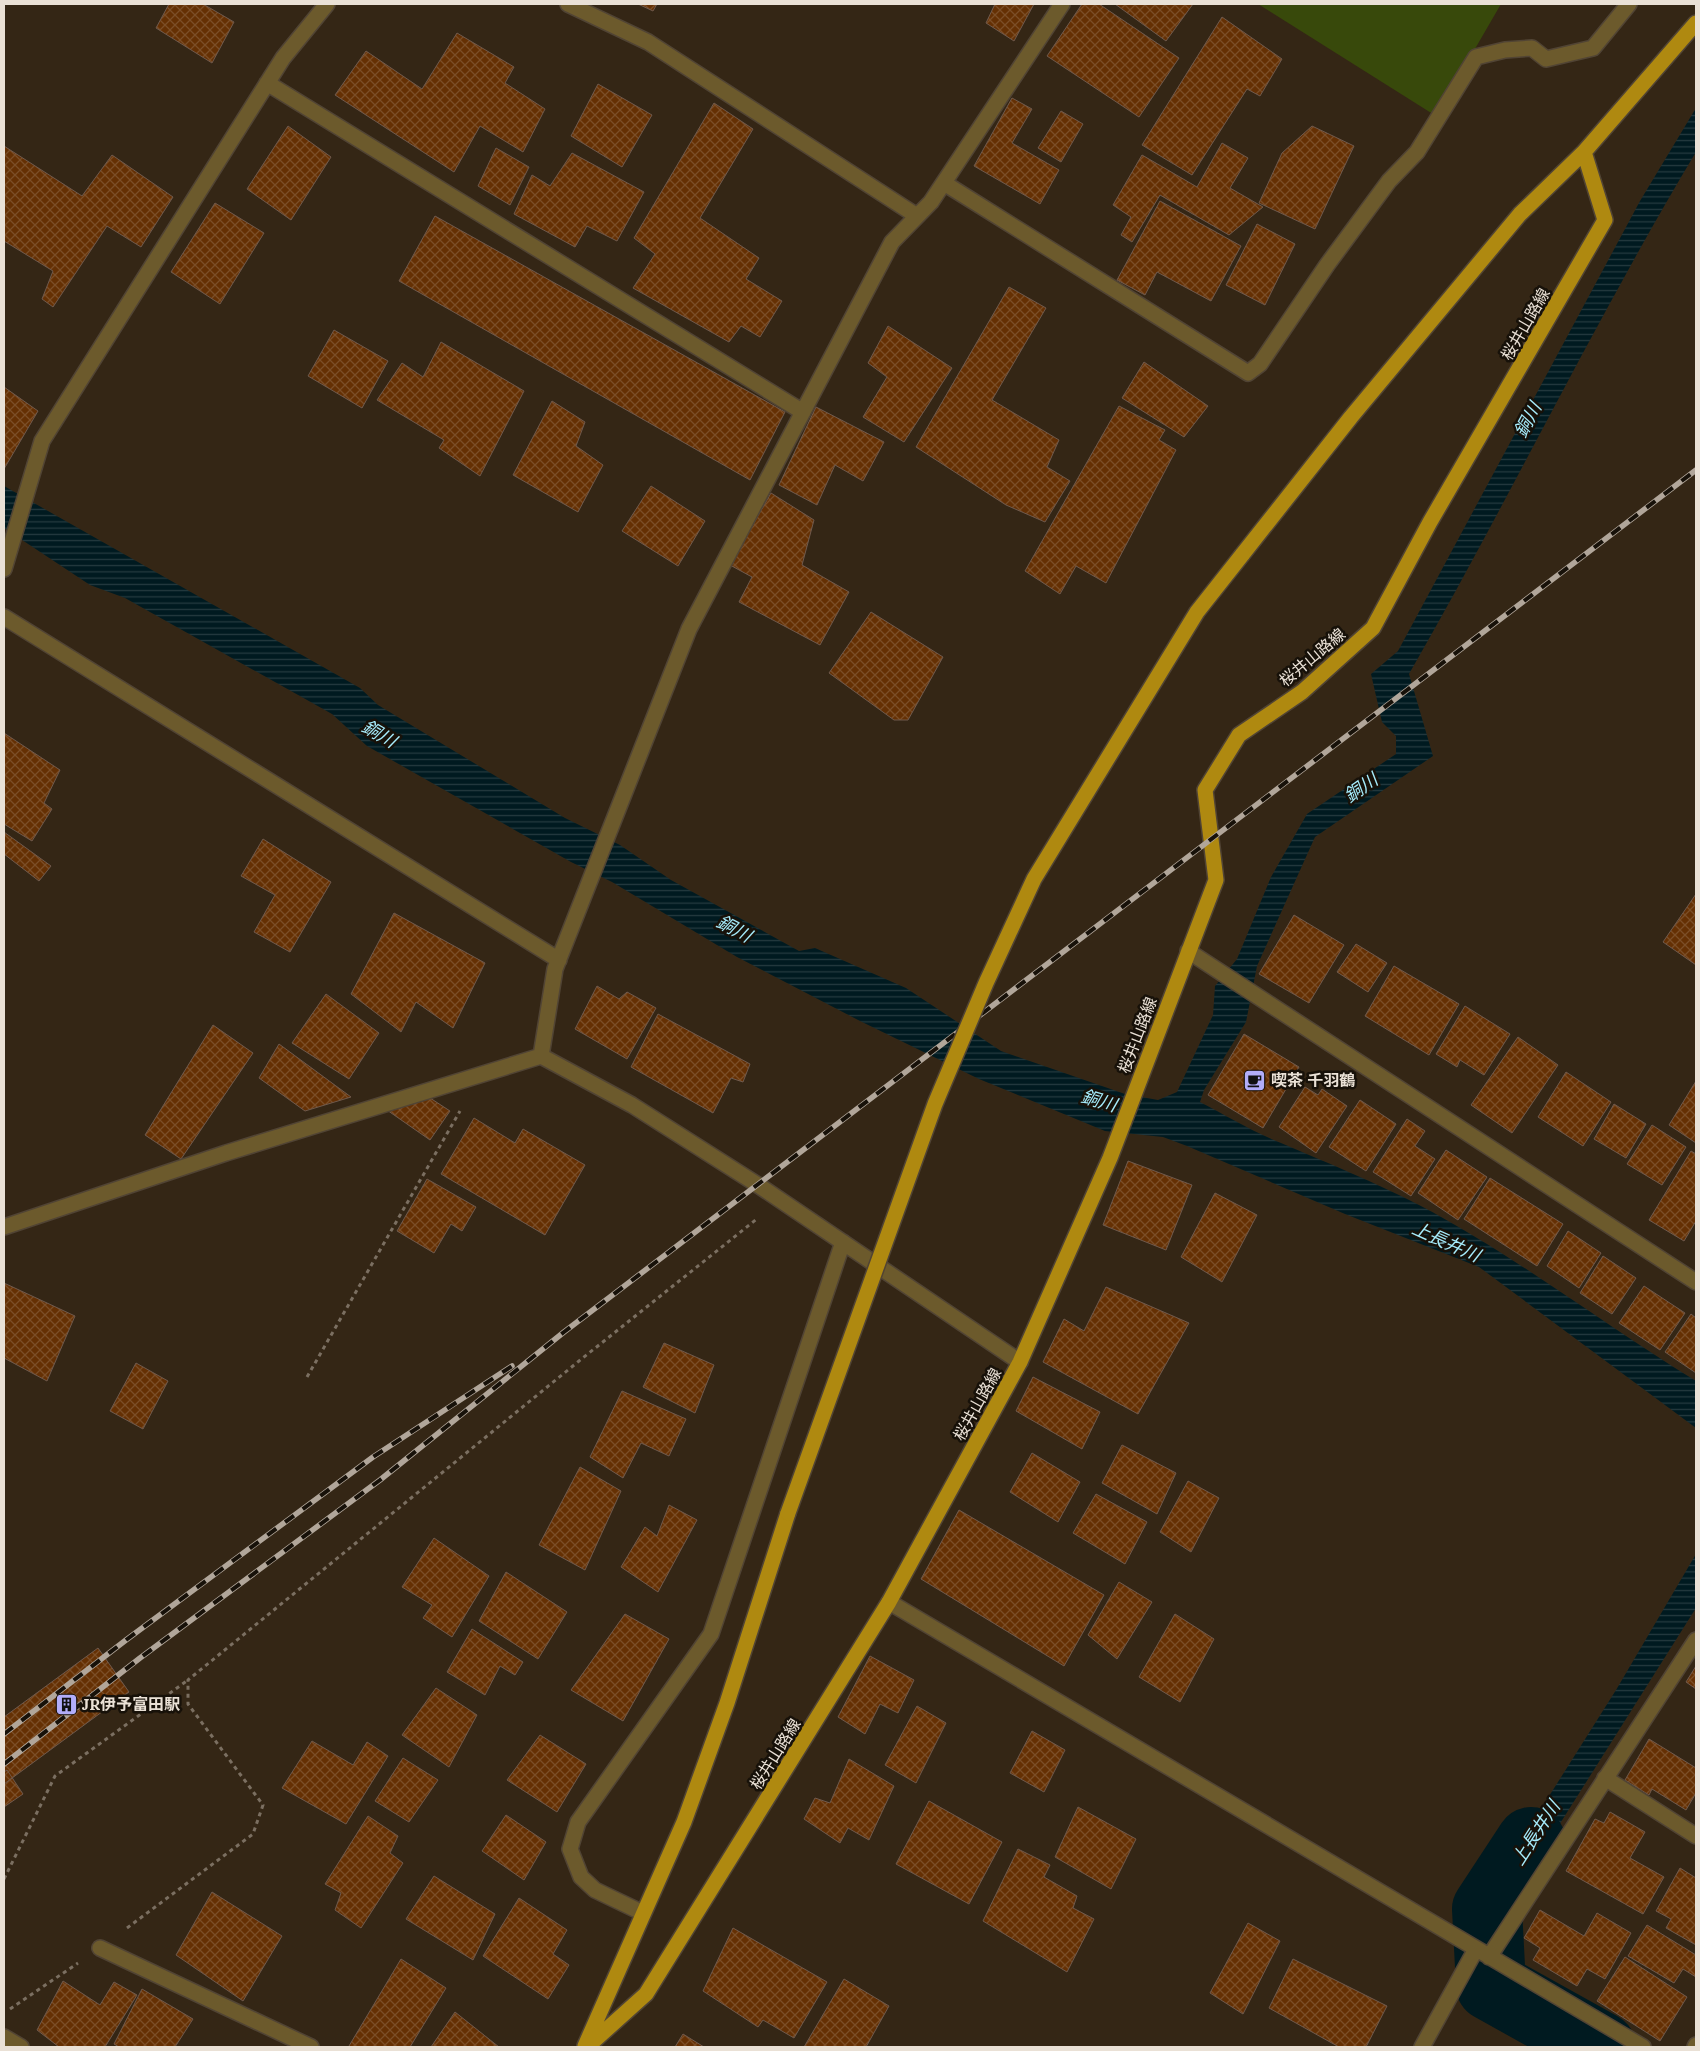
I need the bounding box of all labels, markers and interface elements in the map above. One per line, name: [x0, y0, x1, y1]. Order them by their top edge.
street label: 桜井山路線: [1496, 284, 1554, 364]
water label: 銅川: [1509, 397, 1547, 441]
street label: 桜井山路線: [1275, 624, 1349, 690]
water label: 銅川: [358, 715, 402, 754]
water label: 銅川: [1339, 767, 1384, 807]
water label: 銅川: [713, 910, 757, 948]
street label: 桜井山路線: [1113, 994, 1161, 1076]
cafe icon: 喫茶 千羽鶴: [1243, 1068, 1267, 1092]
place label: 喫茶 千羽鶴: [1271, 1070, 1355, 1090]
water label: 銅川: [1079, 1085, 1122, 1117]
water label: 上長井川: [1409, 1216, 1486, 1268]
street label: 桜井山路線: [949, 1364, 1005, 1444]
building icon: JR伊予富田駅: [54, 1692, 78, 1716]
place label: JR伊予富田駅: [82, 1694, 180, 1714]
street label: 桜井山路線: [745, 1715, 805, 1793]
water label: 上長井川: [1506, 1795, 1566, 1869]

